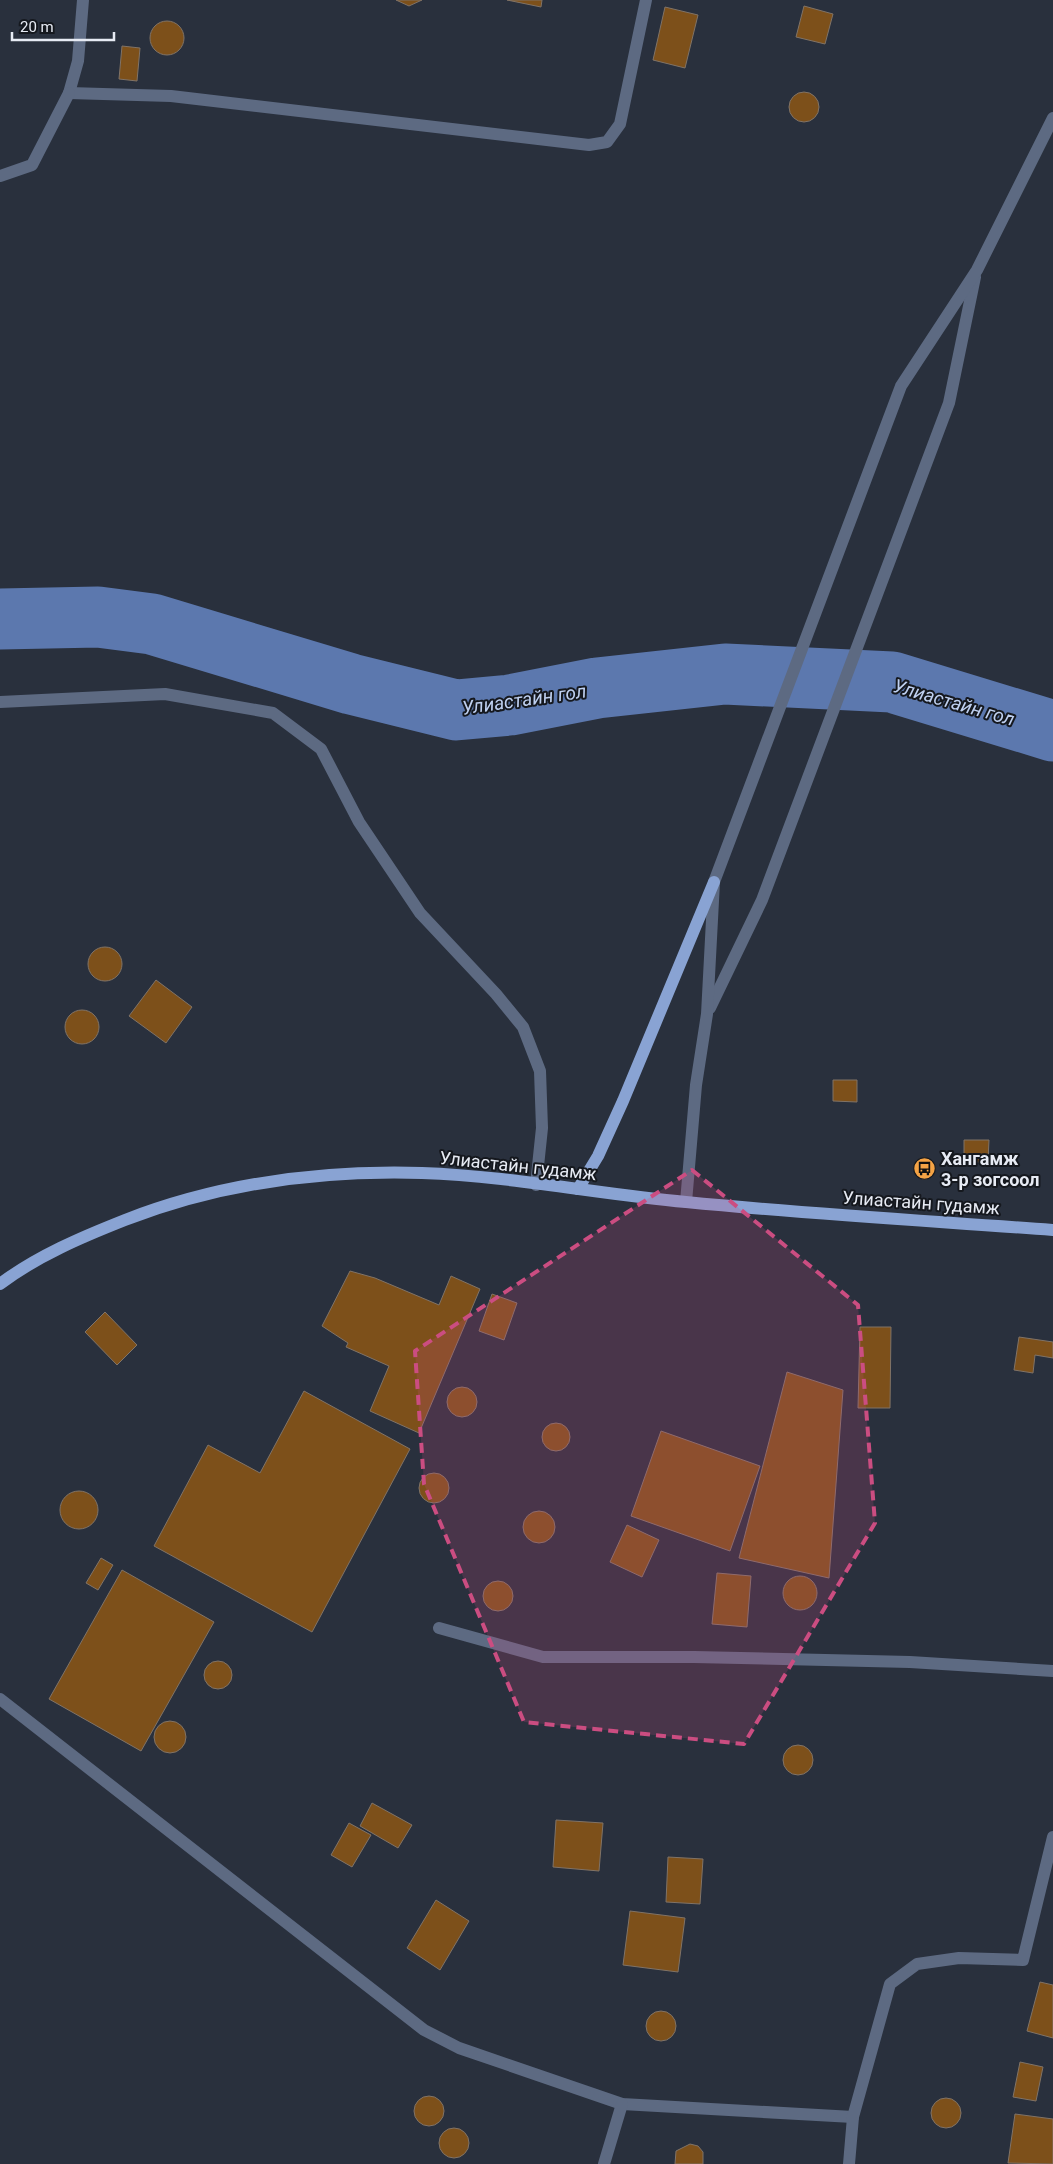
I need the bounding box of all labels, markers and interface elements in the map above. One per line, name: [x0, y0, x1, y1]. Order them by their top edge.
scale bar: [12, 10, 115, 42]
text: 20 m: [20, 18, 54, 36]
water label: Улиастайн гол: [891, 674, 1018, 731]
water label: Улиастайн гол: [460, 679, 588, 720]
street label: Улиастайн гудамж: [439, 1147, 598, 1184]
place label: Хангамж 3-р зогсоол: [941, 1148, 1040, 1190]
bus stop icon: Хангамж 3-р зогсоол: [913, 1157, 937, 1181]
street label: Улиастайн гудамж: [842, 1187, 1001, 1218]

